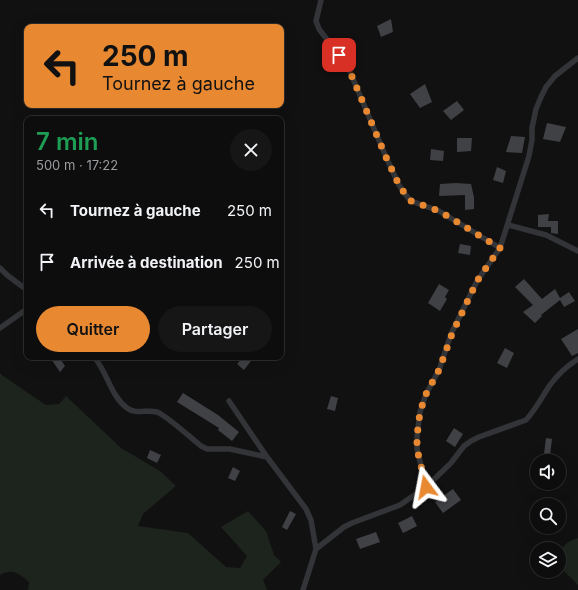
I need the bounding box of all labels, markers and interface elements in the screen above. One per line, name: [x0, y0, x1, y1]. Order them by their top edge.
pin: [322, 38, 356, 72]
text: 250 m: [102, 39, 189, 73]
icon: left: [36, 40, 88, 92]
icon: arrive: [328, 44, 350, 66]
text: Tournez à gauche: [102, 73, 255, 94]
text: 7 min: [36, 127, 98, 156]
button: close: [230, 129, 272, 171]
text: 500 m · 17:22: [36, 157, 118, 173]
icon: left: [36, 199, 58, 221]
text: Tournez à gauche: [70, 201, 201, 220]
text: 250 m: [227, 201, 272, 220]
icon: arrive: [36, 251, 58, 273]
text: Arrivée à destination: [70, 253, 223, 272]
text: 250 m: [235, 253, 280, 272]
button: Quitter: [36, 306, 150, 352]
button: Partager: [158, 306, 272, 352]
map controls: [530, 454, 566, 578]
button: sound: [530, 454, 566, 490]
position arrow: [405, 466, 447, 508]
button: search: [530, 498, 566, 534]
button: layers: [530, 542, 566, 578]

